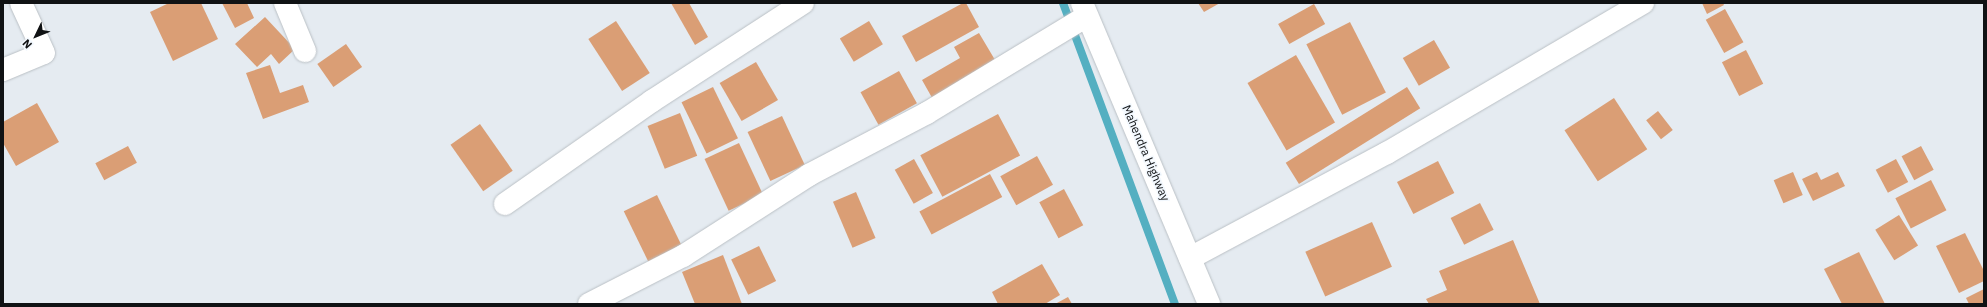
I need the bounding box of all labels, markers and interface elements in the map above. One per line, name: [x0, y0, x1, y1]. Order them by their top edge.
north arrow: [16, 16, 56, 56]
text: N: [19, 36, 35, 52]
street label: Mahendra Highway: [1119, 103, 1173, 203]

